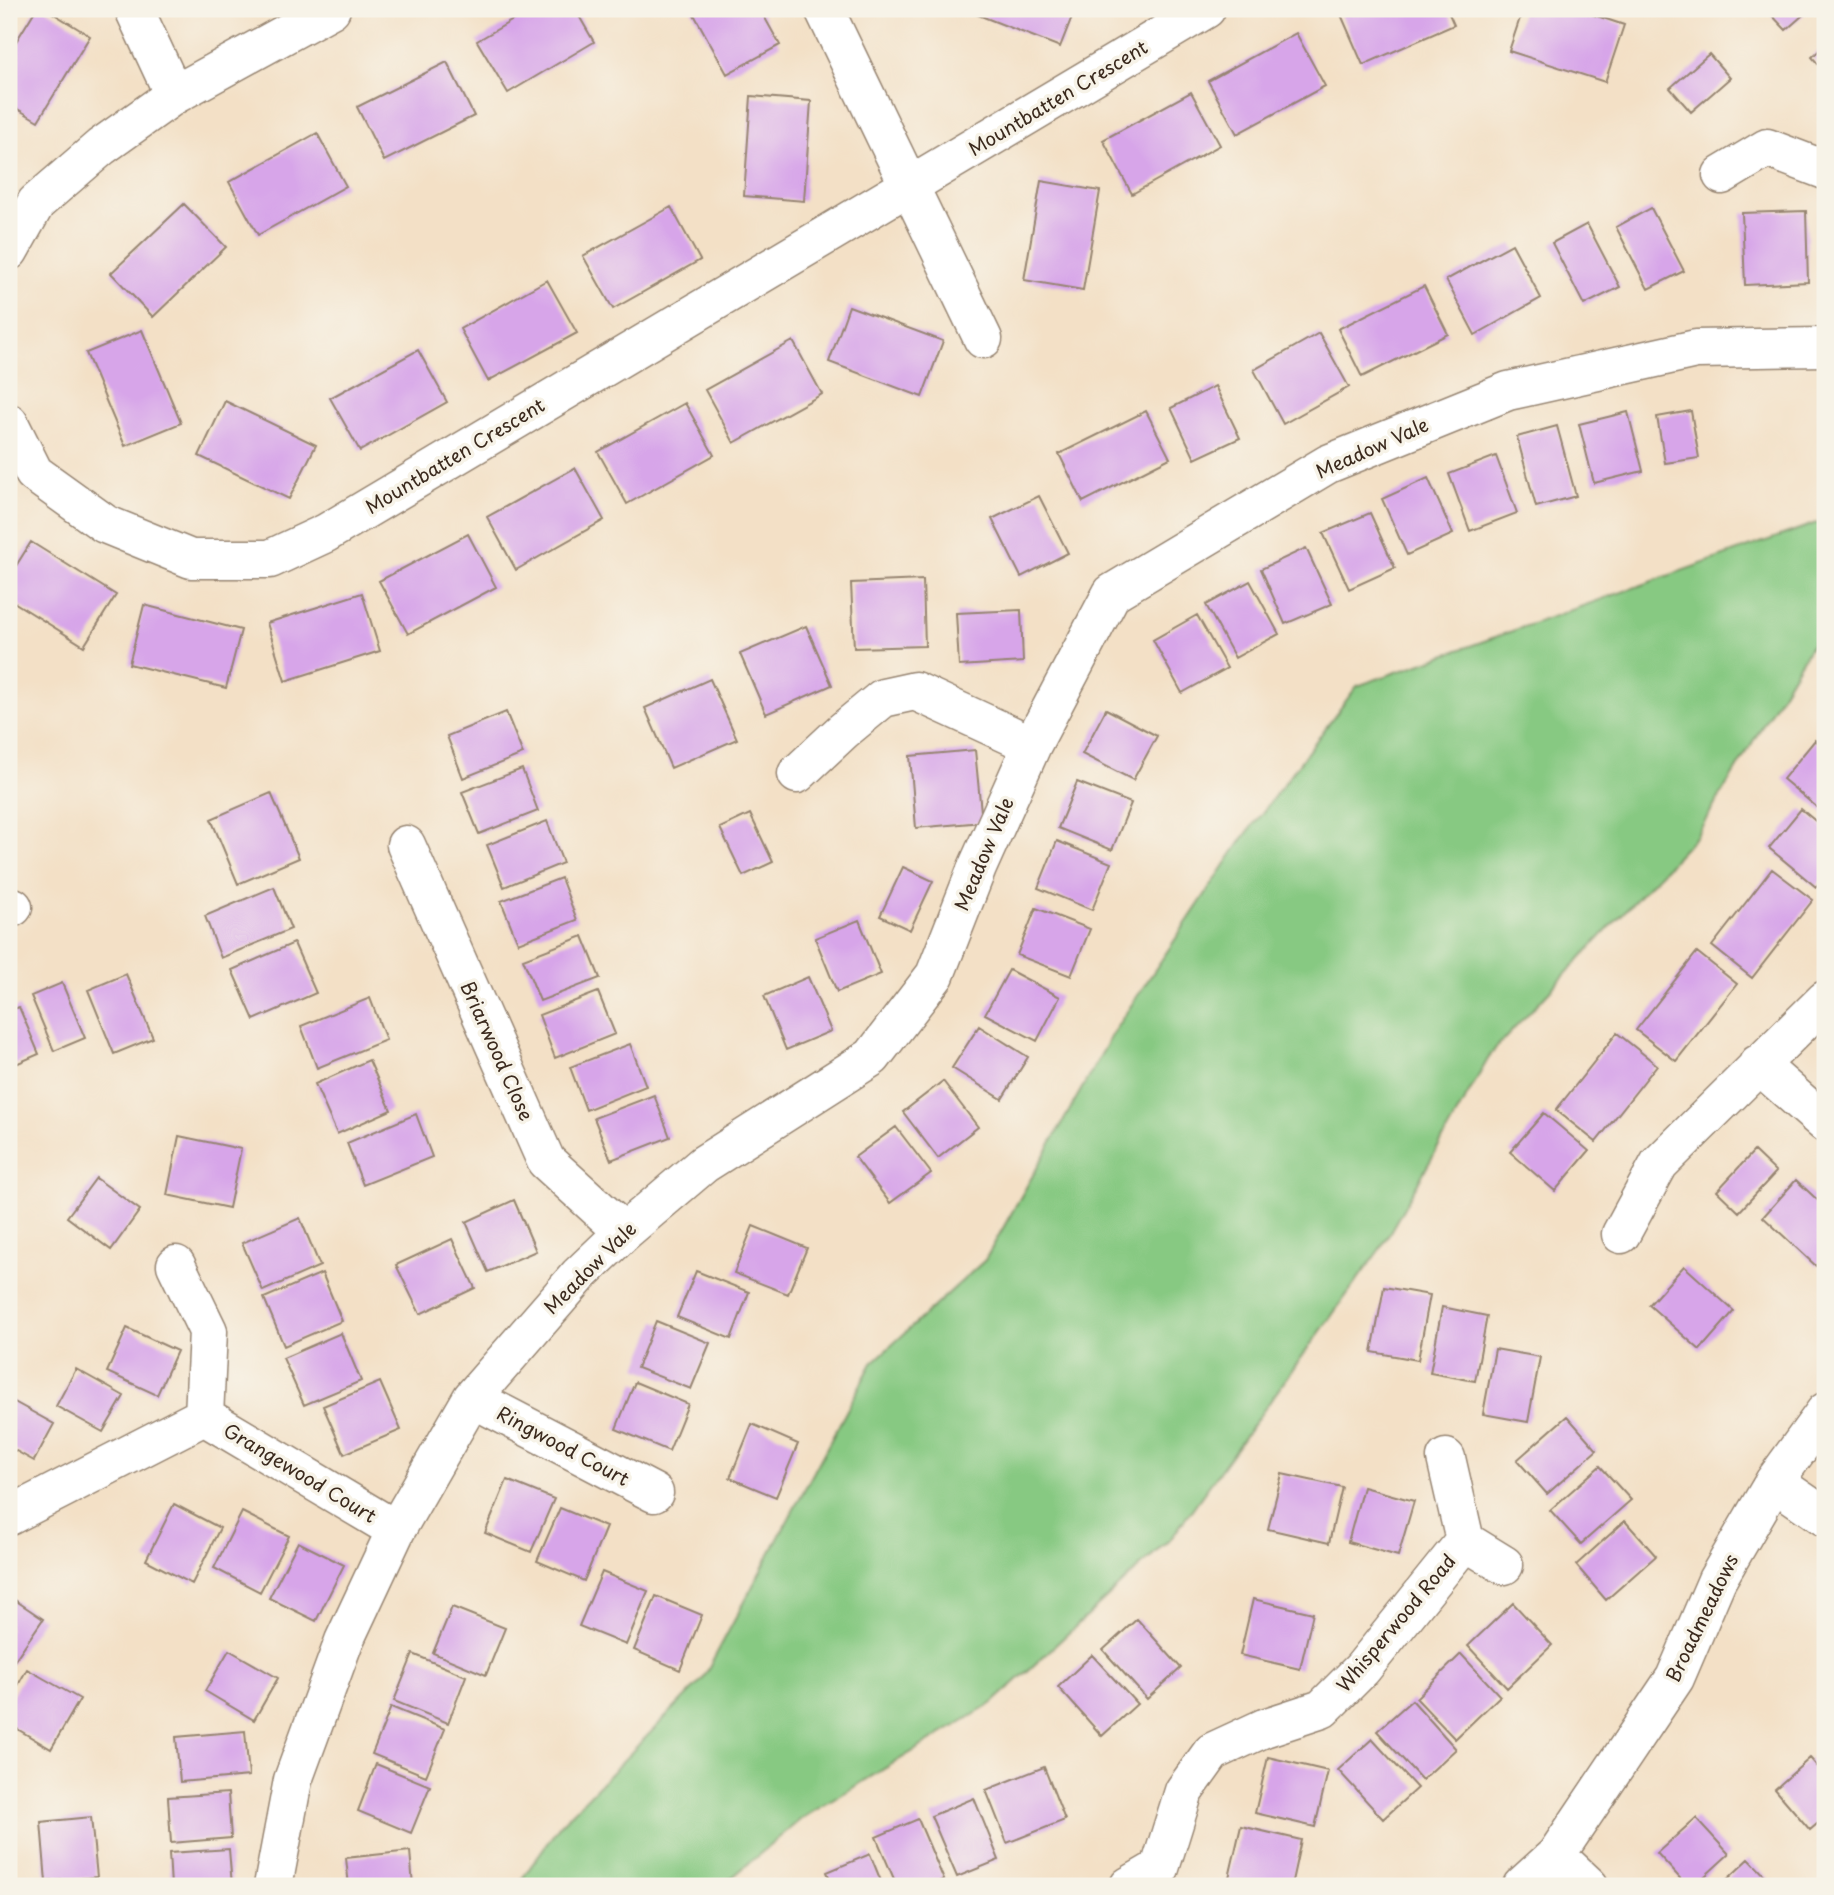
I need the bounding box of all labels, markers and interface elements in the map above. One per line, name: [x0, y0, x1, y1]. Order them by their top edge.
street label: Mountbatten Crescent: [962, 32, 1153, 162]
street label: Mountbatten Crescent: [359, 390, 550, 520]
street label: Meadow Vale: [1311, 410, 1432, 484]
street label: Meadow Vale: [947, 793, 1020, 915]
street label: Briarwood Close: [455, 976, 541, 1125]
street label: Meadow Vale: [537, 1215, 642, 1320]
street label: Ringwood Court: [492, 1398, 635, 1492]
street label: Grangewood Court: [219, 1415, 382, 1529]
street label: Whisperwood Road: [1329, 1547, 1461, 1697]
street label: Broadmeadows: [1658, 1549, 1744, 1686]

